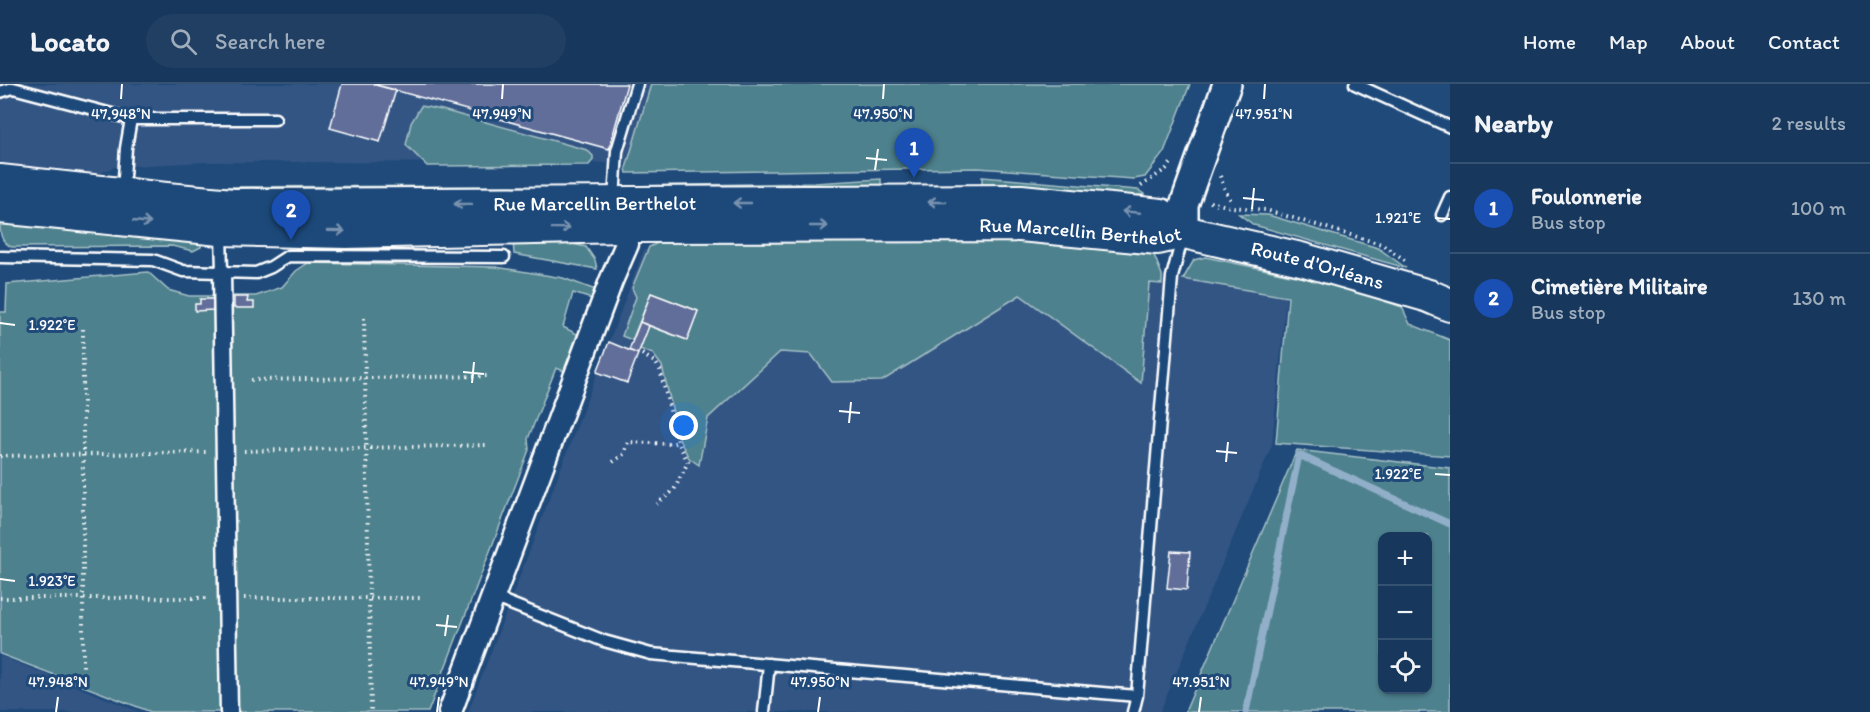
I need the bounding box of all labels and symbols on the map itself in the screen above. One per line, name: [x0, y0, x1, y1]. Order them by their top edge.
text: 47.948°N: [91, 105, 151, 123]
text: 47.949°N: [472, 105, 532, 123]
text: 47.950°N: [853, 105, 913, 123]
text: 47.951°N: [1235, 105, 1293, 123]
pin: 1: [894, 128, 934, 178]
pin: 2: [272, 190, 310, 240]
street label: Rue Marcellin Berthelot: [493, 191, 696, 216]
one-way arrow: [927, 196, 947, 208]
one-way arrow: [732, 197, 752, 209]
one-way arrow: [453, 198, 473, 210]
one-way arrow: [1122, 206, 1142, 217]
text: 1.921°E: [1375, 209, 1421, 227]
street label: Rue Marcellin Berthelot: [979, 213, 1184, 250]
one-way arrow: [131, 217, 151, 228]
one-way arrow: [808, 220, 828, 232]
one-way arrow: [550, 222, 570, 234]
one-way arrow: [326, 226, 346, 237]
street label: Route d'Orléans: [1249, 236, 1387, 294]
text: 1.922°E: [29, 316, 75, 334]
your location: [669, 411, 698, 440]
text: 1.922°E: [1375, 465, 1421, 483]
text: 1.923°E: [28, 572, 76, 590]
text: 47.948°N: [28, 673, 88, 691]
text: 47.949°N: [409, 673, 469, 691]
text: 47.950°N: [790, 673, 850, 691]
text: 47.951°N: [1172, 673, 1230, 691]

